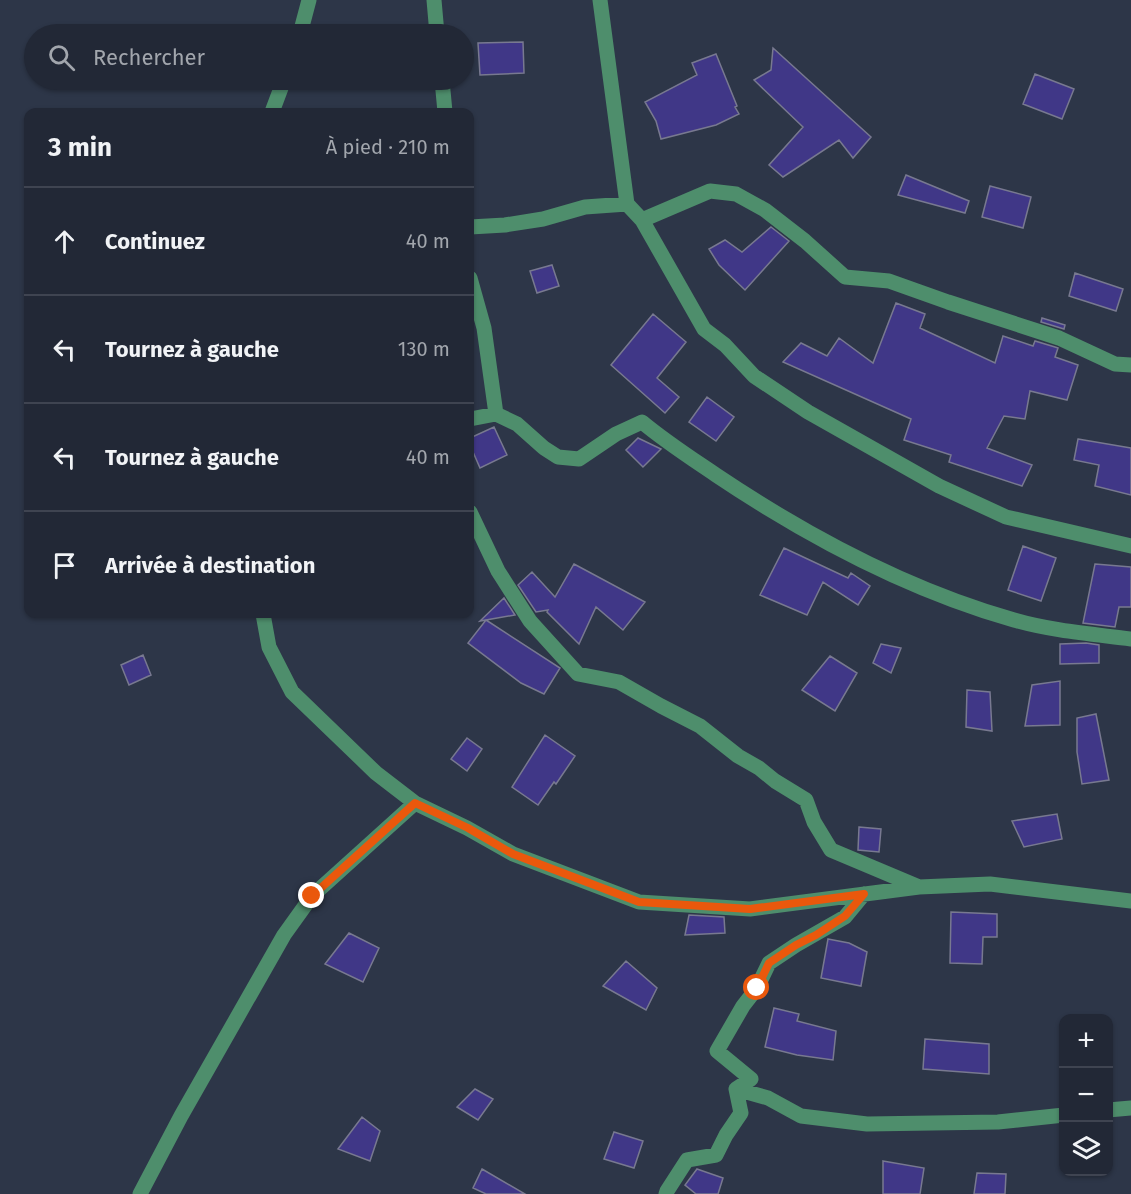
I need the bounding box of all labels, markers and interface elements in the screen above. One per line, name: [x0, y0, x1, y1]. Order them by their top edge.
search box: [24, 24, 474, 90]
icon: search: [45, 41, 78, 74]
text: Rechercher: [93, 44, 205, 71]
text: 3 min: [48, 132, 112, 163]
text: À pied · 210 m: [326, 135, 450, 159]
icon: ahead: [48, 225, 81, 258]
text: Continuez: [105, 228, 205, 255]
text: 40 m: [406, 229, 450, 253]
icon: left: [48, 333, 81, 366]
text: Tournez à gauche: [105, 336, 279, 363]
text: 130 m: [398, 337, 450, 361]
icon: left: [48, 441, 81, 474]
text: Tournez à gauche: [105, 444, 279, 471]
text: 40 m: [406, 445, 450, 469]
icon: arrive: [48, 549, 81, 582]
text: Arrivée à destination: [105, 552, 315, 579]
route end: [298, 882, 324, 908]
route start: [743, 974, 769, 1000]
map controls: [1059, 1014, 1113, 1176]
button: +: [1059, 1014, 1113, 1068]
button: −: [1059, 1068, 1113, 1122]
button: layers: [1059, 1122, 1113, 1176]

